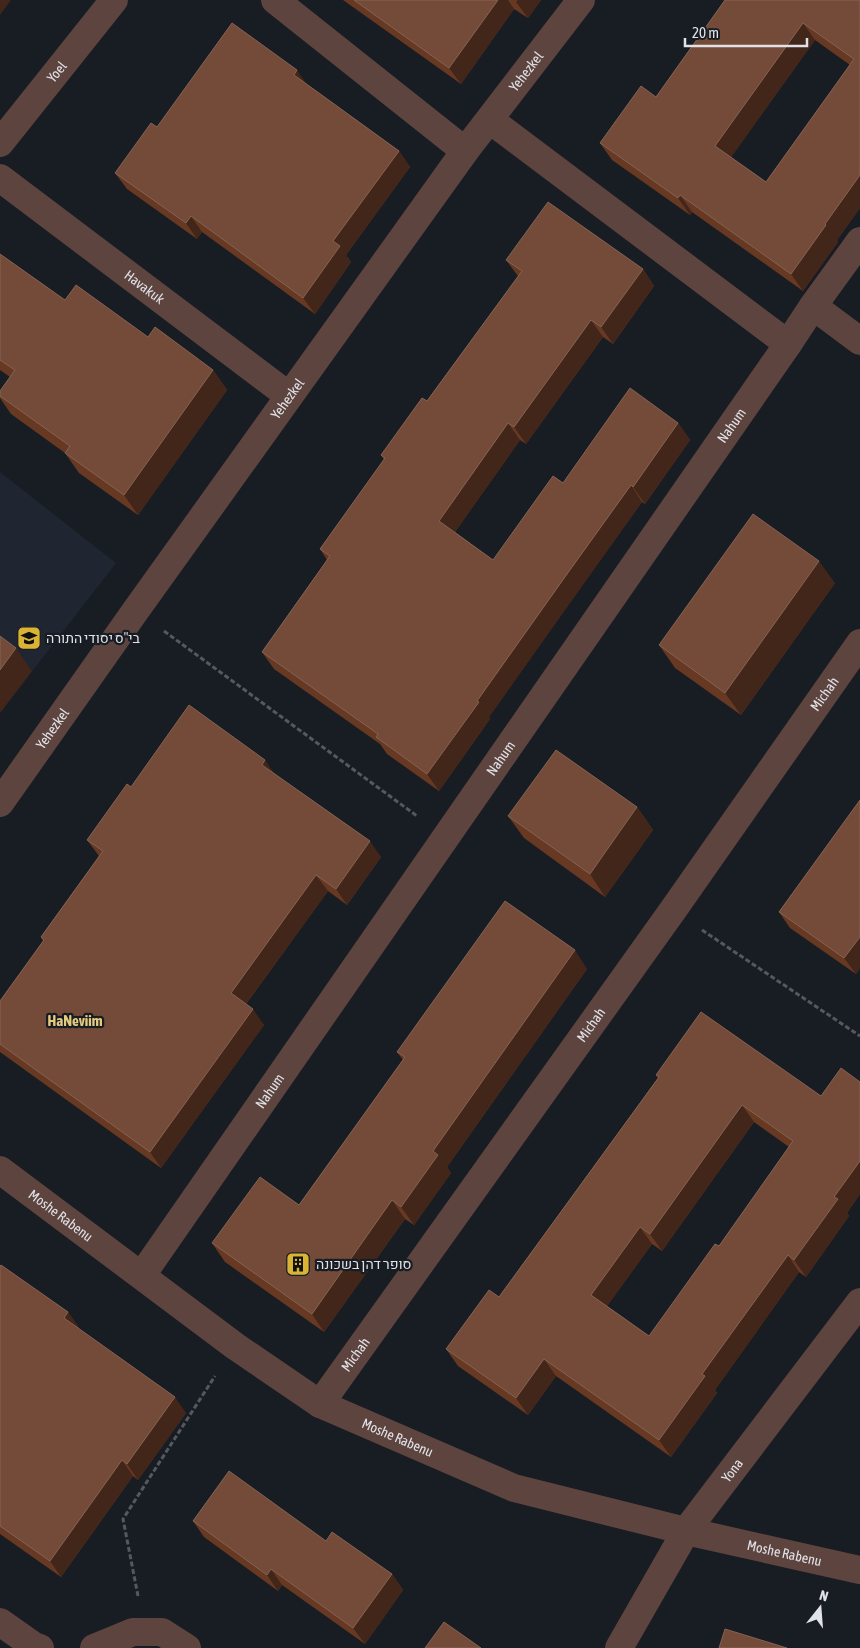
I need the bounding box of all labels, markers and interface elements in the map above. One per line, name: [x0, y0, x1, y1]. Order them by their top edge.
scale bar: [685, 15, 808, 47]
text: 20 m: [692, 24, 719, 41]
street label: Yehezkel: [506, 48, 547, 95]
street label: Yoel: [44, 58, 70, 85]
street label: Havakuk: [121, 267, 168, 307]
street label: Yehezkel: [268, 375, 307, 422]
street label: Nahum: [714, 405, 749, 446]
school or university icon: בי"ס יסודי התורה: [16, 625, 42, 651]
place label: בי"ס יסודי התורה: [46, 630, 141, 646]
street label: Michah: [807, 674, 842, 714]
street label: Yehezkel: [33, 705, 72, 752]
street label: Nahum: [483, 738, 518, 779]
street label: Michah: [573, 1005, 608, 1045]
district label: HaNeviim: [47, 1012, 103, 1029]
street label: Nahum: [252, 1071, 287, 1111]
street label: Moshe Rabenu: [26, 1186, 96, 1245]
building icon: סופר דהן בשכונה: [285, 1251, 311, 1277]
place label: סופר דהן בשכונה: [316, 1256, 412, 1272]
street label: Michah: [338, 1334, 373, 1374]
street label: Moshe Rabenu: [359, 1415, 436, 1460]
street label: Yona: [718, 1455, 746, 1485]
street label: Moshe Rabenu: [745, 1537, 823, 1569]
north arrow: [795, 1583, 845, 1633]
text: N: [818, 1587, 830, 1604]

